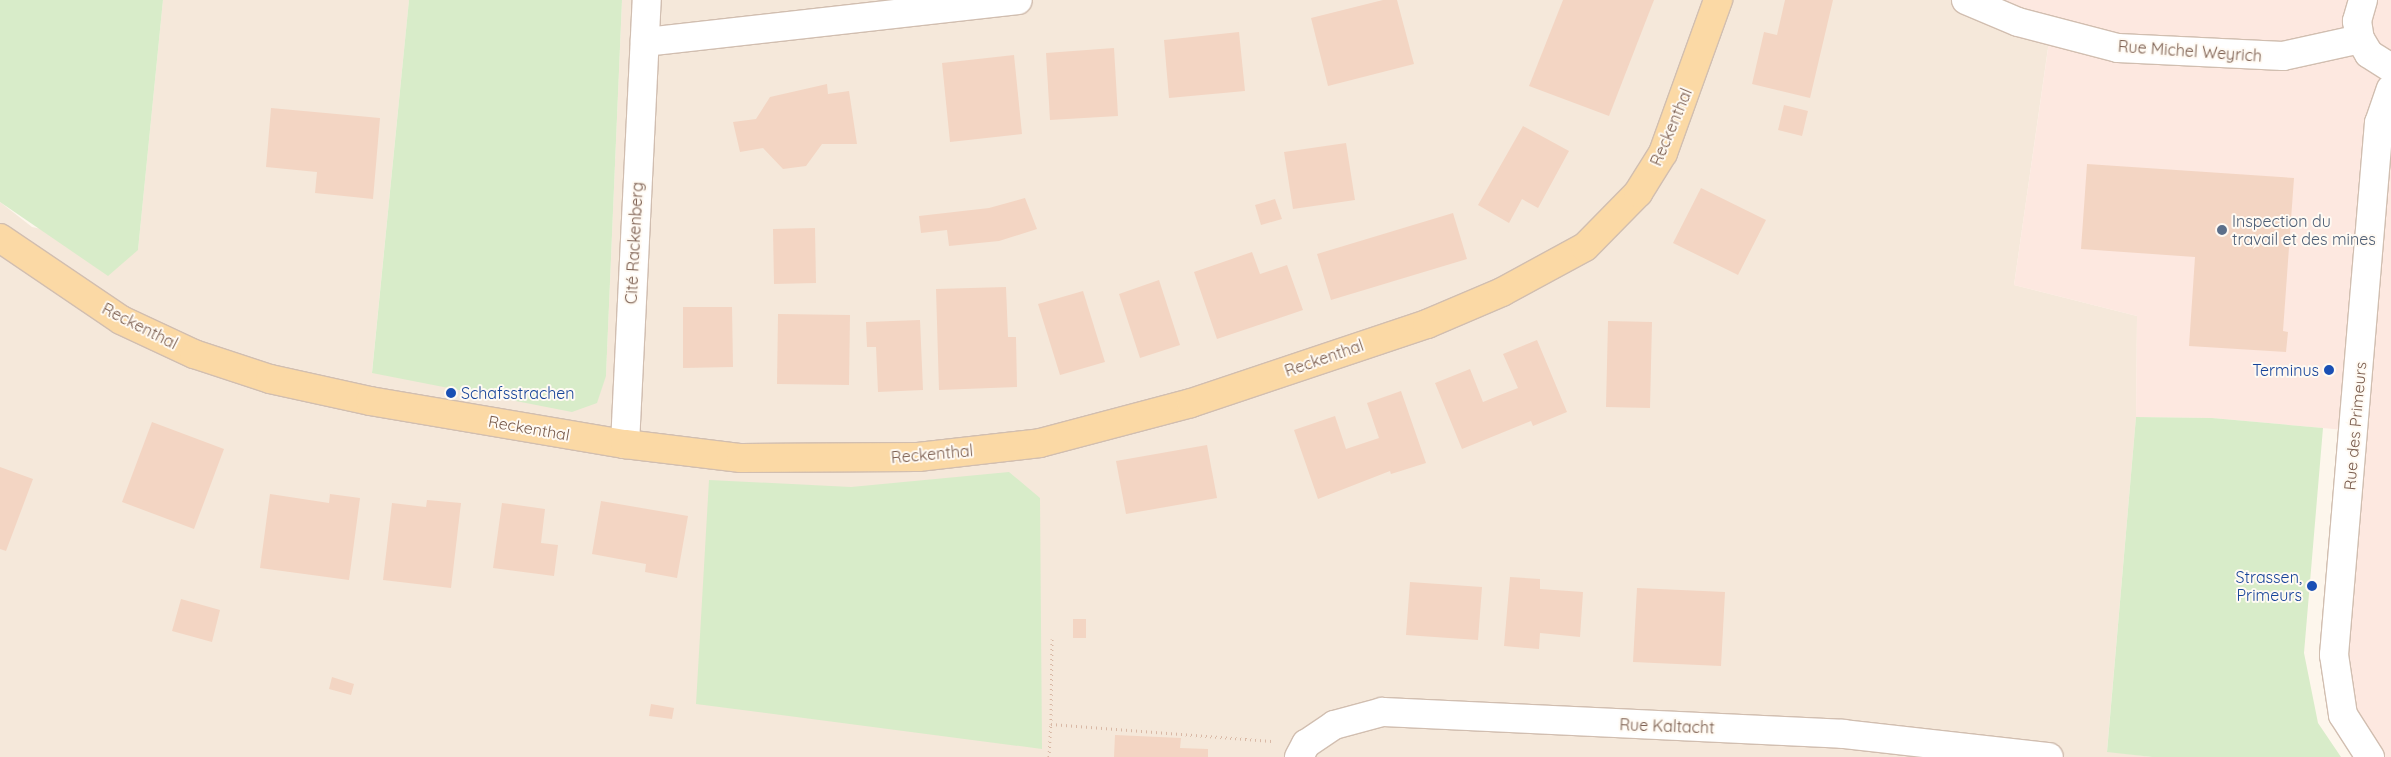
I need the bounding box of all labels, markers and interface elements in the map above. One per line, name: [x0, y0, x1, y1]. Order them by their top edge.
street label: Rue Michel Weyrich: [2117, 36, 2263, 66]
street label: Reckenthal: [1646, 85, 1696, 169]
street label: Cité Rackenberg: [621, 181, 647, 305]
place label: Inspection du travail et des mines: [2232, 211, 2376, 249]
marker: Inspection du travail et des mines: [2216, 224, 2228, 236]
street label: Reckenthal: [99, 299, 181, 353]
street label: Reckenthal: [1282, 336, 1366, 380]
place label: Terminus: [2252, 360, 2319, 380]
street label: Rue des Primeurs: [2340, 361, 2370, 491]
marker: Terminus: [2323, 364, 2335, 376]
place label: Schafsstrachen: [461, 383, 575, 403]
marker: Schafsstrachen: [445, 387, 457, 399]
street label: Reckenthal: [487, 411, 571, 445]
street label: Reckenthal: [890, 441, 974, 467]
place label: Strassen, Primeurs: [2236, 567, 2302, 605]
marker: Strassen, Primeurs: [2306, 580, 2318, 592]
street label: Rue Kaltacht: [1619, 715, 1715, 737]

